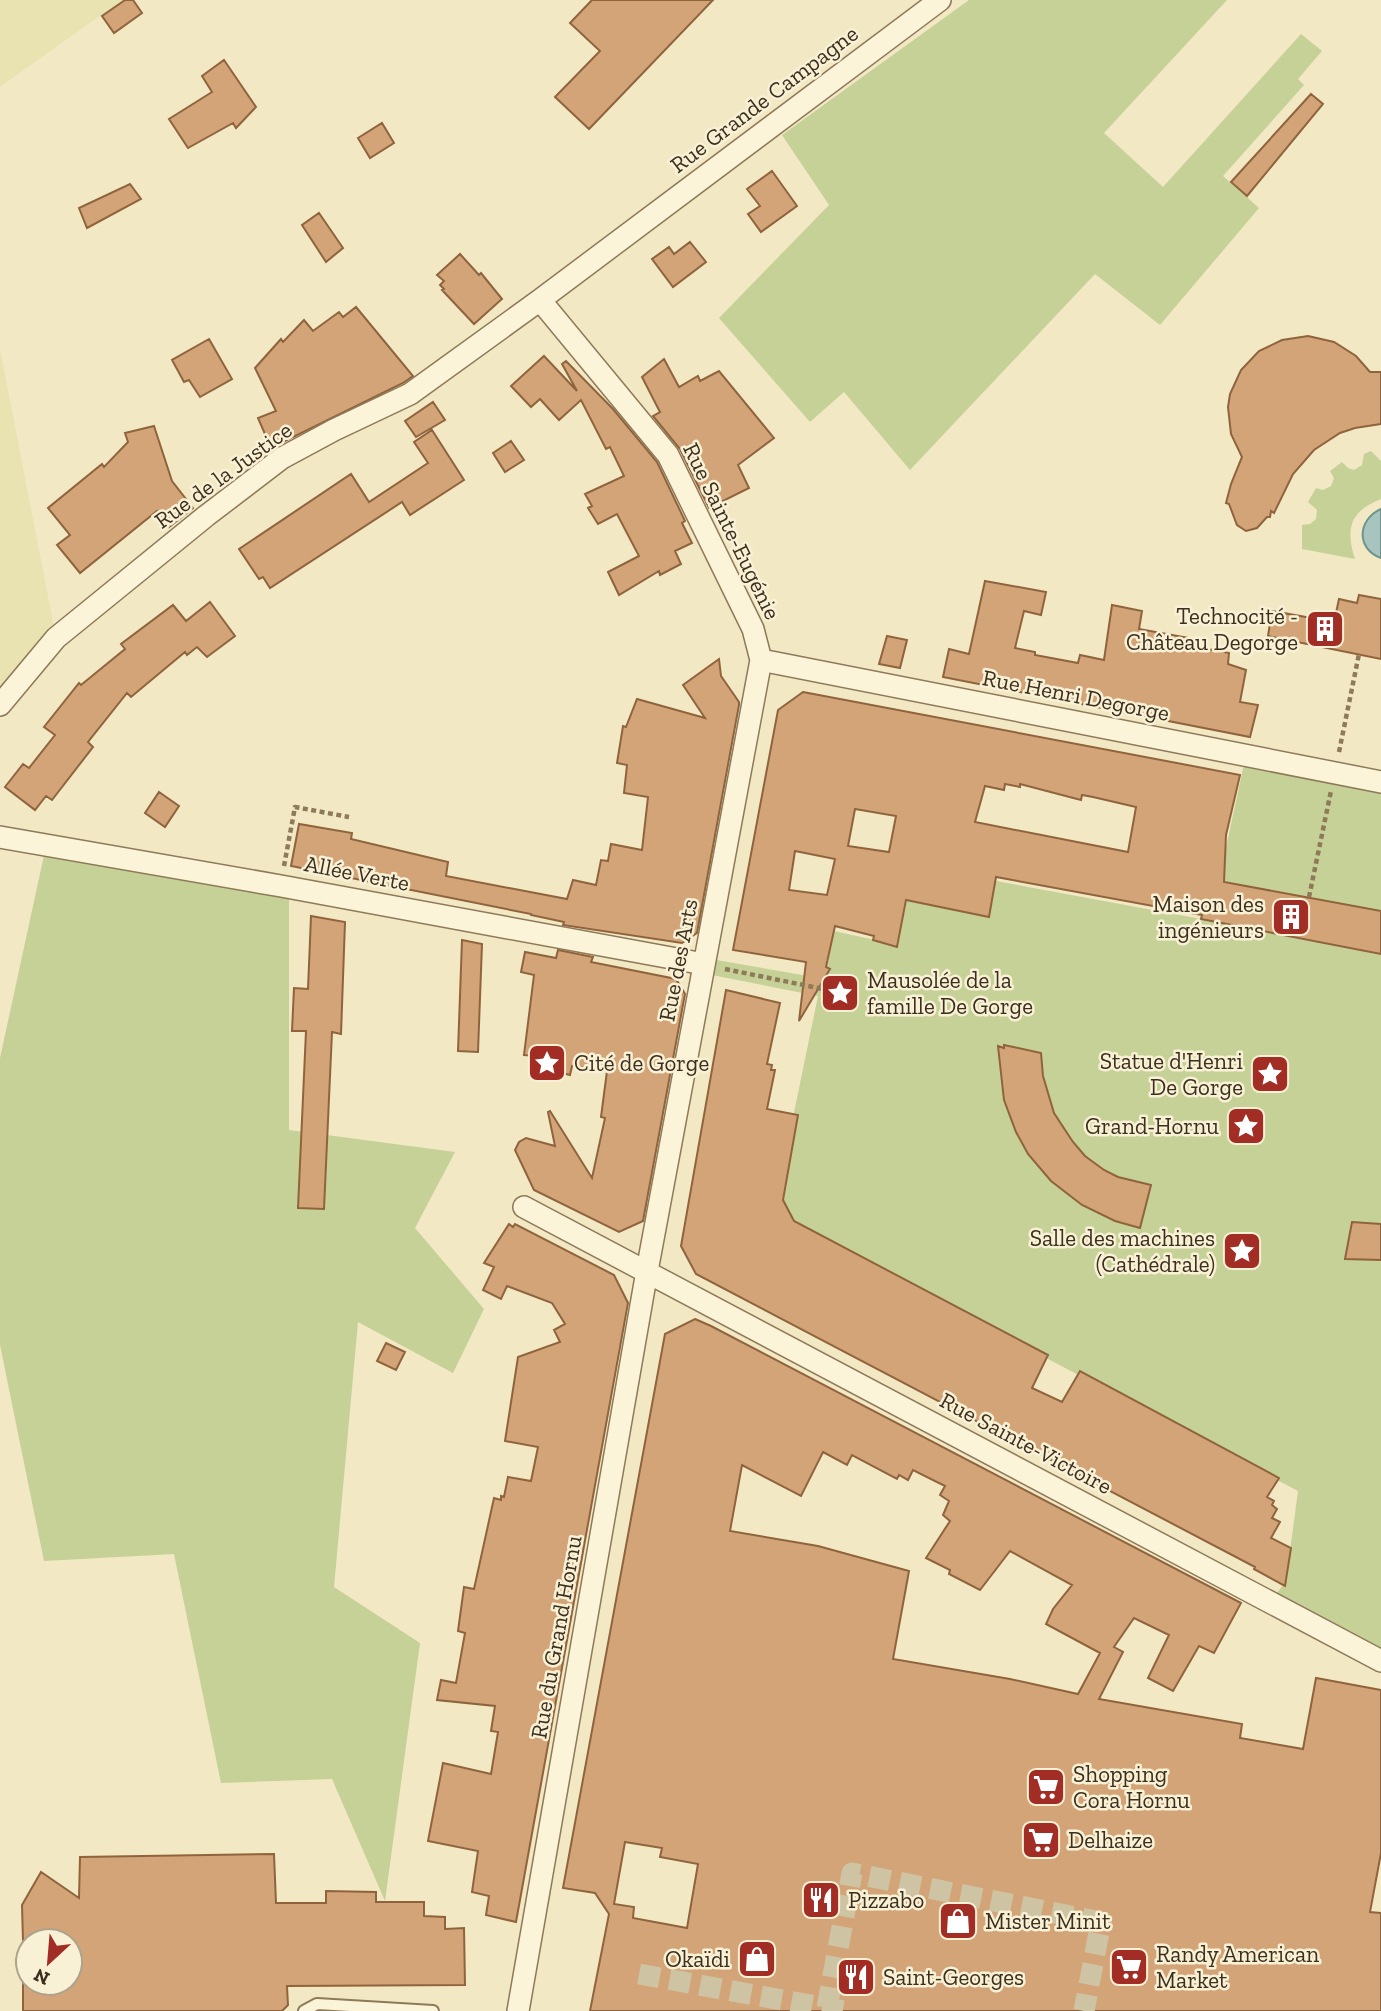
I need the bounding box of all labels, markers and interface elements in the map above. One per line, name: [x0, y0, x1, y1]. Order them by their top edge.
street label: Rue Grande Campagne: [665, 19, 863, 179]
street label: Rue de la Justice: [149, 416, 297, 534]
street label: Rue Sainte-Eugénie: [677, 438, 787, 624]
place label: Technocité - Château Degorge: [1126, 602, 1298, 656]
building icon: Technocité - Château Degorge: [1304, 608, 1346, 650]
street label: Rue Henri Degorge: [980, 663, 1172, 727]
street label: Allée Verte: [302, 849, 412, 897]
place label: Maison des ingénieurs: [1153, 890, 1264, 944]
street label: Rue des Arts: [652, 896, 704, 1024]
building icon: Maison des ingénieurs: [1270, 896, 1312, 938]
place label: Mausolée de la famille De Gorge: [867, 966, 1033, 1020]
place icon: Mausolée de la famille De Gorge: [819, 972, 861, 1014]
place icon: Cité de Gorge: [526, 1042, 568, 1084]
place label: Statue d'Henri De Gorge: [1100, 1047, 1243, 1101]
place label: Cité de Gorge: [574, 1049, 709, 1077]
place icon: Statue d'Henri De Gorge: [1249, 1053, 1291, 1095]
place icon: Grand-Hornu: [1225, 1105, 1267, 1147]
place label: Grand-Hornu: [1085, 1112, 1219, 1140]
place label: Salle des machines (Cathédrale): [1030, 1224, 1215, 1278]
place icon: Salle des machines (Cathédrale): [1221, 1230, 1263, 1272]
street label: Rue Sainte-Victoire: [935, 1386, 1117, 1500]
street label: Rue du Grand Hornu: [524, 1533, 588, 1741]
place label: Shopping Cora Hornu: [1073, 1760, 1190, 1814]
supermarket icon: Shopping Cora Hornu: [1025, 1766, 1067, 1808]
supermarket icon: Delhaize: [1020, 1819, 1062, 1861]
place label: Delhaize: [1068, 1826, 1153, 1854]
restaurant icon: Pizzabo: [800, 1879, 842, 1921]
place label: Pizzabo: [848, 1886, 924, 1914]
shop icon: Mister Minit: [937, 1900, 979, 1942]
place label: Mister Minit: [985, 1907, 1111, 1935]
north arrow: [14, 1927, 84, 1997]
shop icon: Okaïdi: [736, 1938, 778, 1980]
place label: Randy American Market: [1156, 1940, 1319, 1994]
place label: Okaïdi: [665, 1945, 730, 1973]
supermarket icon: Randy American Market: [1108, 1946, 1150, 1988]
restaurant icon: Saint-Georges: [835, 1956, 877, 1998]
text: N: [30, 1963, 53, 1990]
place label: Saint-Georges: [883, 1963, 1024, 1991]

